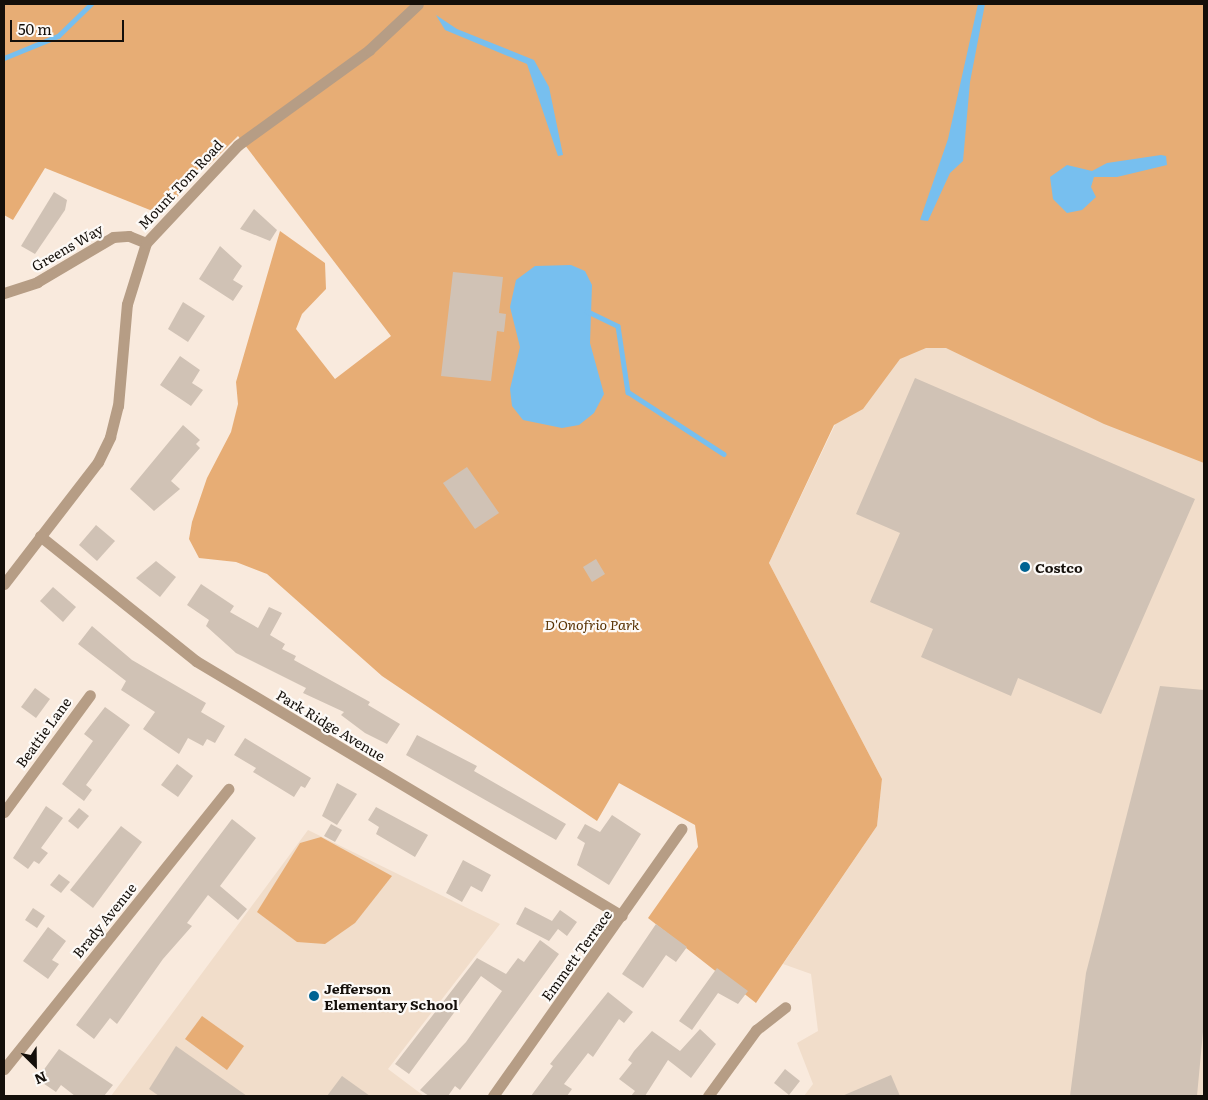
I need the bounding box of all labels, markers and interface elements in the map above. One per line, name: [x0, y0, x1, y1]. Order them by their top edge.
scale bar: [12, 10, 126, 42]
text: 50 m: [18, 17, 52, 40]
street label: Mount Tom Road: [134, 136, 226, 232]
street label: Greens Way: [28, 220, 106, 274]
place label: Costco: [1035, 559, 1083, 575]
marker: Costco: [1019, 561, 1031, 573]
park label: D'Onofrio Park: [544, 616, 640, 632]
street label: Park Ridge Avenue: [274, 686, 388, 764]
street label: Beattie Lane: [12, 694, 74, 770]
street label: Brady Avenue: [69, 879, 139, 961]
street label: Emmett Terrace: [537, 906, 615, 1004]
place label: Jefferson Elementary School: [324, 980, 458, 1012]
marker: Jefferson Elementary School: [308, 990, 320, 1002]
north arrow: [10, 1040, 60, 1090]
text: N: [32, 1067, 50, 1090]

